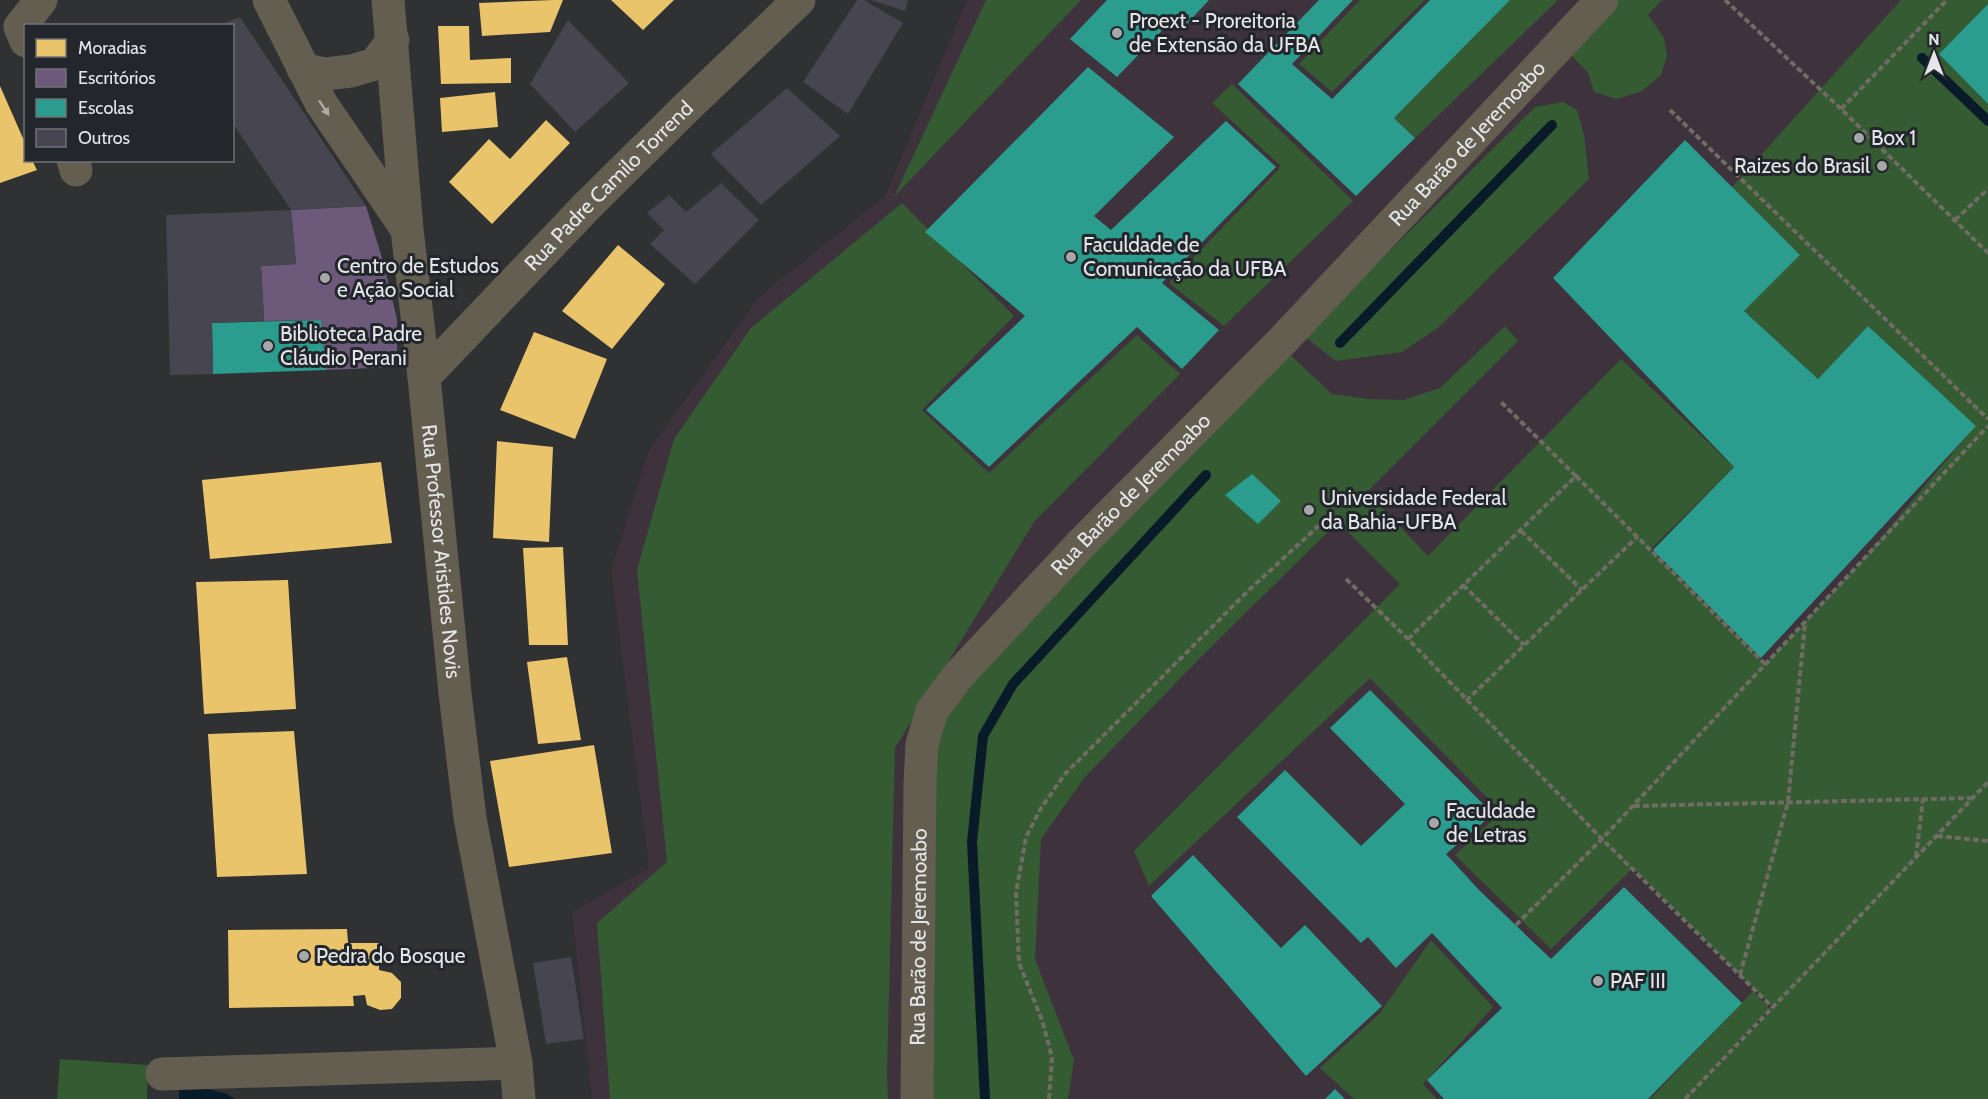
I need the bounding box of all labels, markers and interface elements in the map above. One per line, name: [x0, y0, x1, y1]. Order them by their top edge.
place label: Proext - Proreitoria de Extensão da UFBA: [1129, 8, 1320, 57]
legend: [24, 24, 234, 162]
north arrow: [1904, 24, 1964, 84]
marker: Proext - Proreitoria de Extensão da UFBA: [1110, 26, 1124, 40]
text: N: [1928, 30, 1940, 49]
text: Moradias: [78, 37, 146, 59]
street label: Rua Barão de Jeremoabo: [1384, 55, 1550, 231]
text: Escritórios: [78, 67, 156, 89]
street label: Rua Padre Camilo Torrend: [519, 95, 698, 276]
text: Escolas: [78, 97, 134, 119]
one-way arrow: [319, 100, 330, 116]
place label: Box 1: [1871, 125, 1916, 150]
text: Outros: [78, 127, 130, 149]
marker: Box 1: [1852, 131, 1866, 145]
place label: Raizes do Brasil: [1734, 153, 1870, 178]
marker: Raizes do Brasil: [1875, 159, 1889, 173]
place label: Faculdade de Comunicação da UFBA: [1083, 232, 1286, 281]
marker: Faculdade de Comunicação da UFBA: [1064, 250, 1078, 264]
place label: Centro de Estudos e Ação Social: [337, 253, 499, 302]
marker: Centro de Estudos e Ação Social: [318, 271, 332, 285]
place label: Biblioteca Padre Cláudio Perani: [280, 321, 422, 370]
marker: Biblioteca Padre Cláudio Perani: [261, 339, 275, 353]
street label: Rua Barão de Jeremoabo: [1045, 408, 1216, 580]
street label: Rua Professor Aristides Novis: [417, 423, 467, 680]
place label: Universidade Federal da Bahia-UFBA: [1321, 485, 1506, 534]
marker: Universidade Federal da Bahia-UFBA: [1302, 503, 1316, 517]
place label: Faculdade de Letras: [1446, 798, 1536, 847]
marker: Faculdade de Letras: [1427, 816, 1441, 830]
street label: Rua Barão de Jeremoabo: [905, 828, 932, 1046]
place label: Pedra do Bosque: [316, 943, 466, 968]
marker: Pedra do Bosque: [297, 949, 311, 963]
place label: PAF III: [1610, 968, 1666, 993]
marker: PAF III: [1591, 974, 1605, 988]

